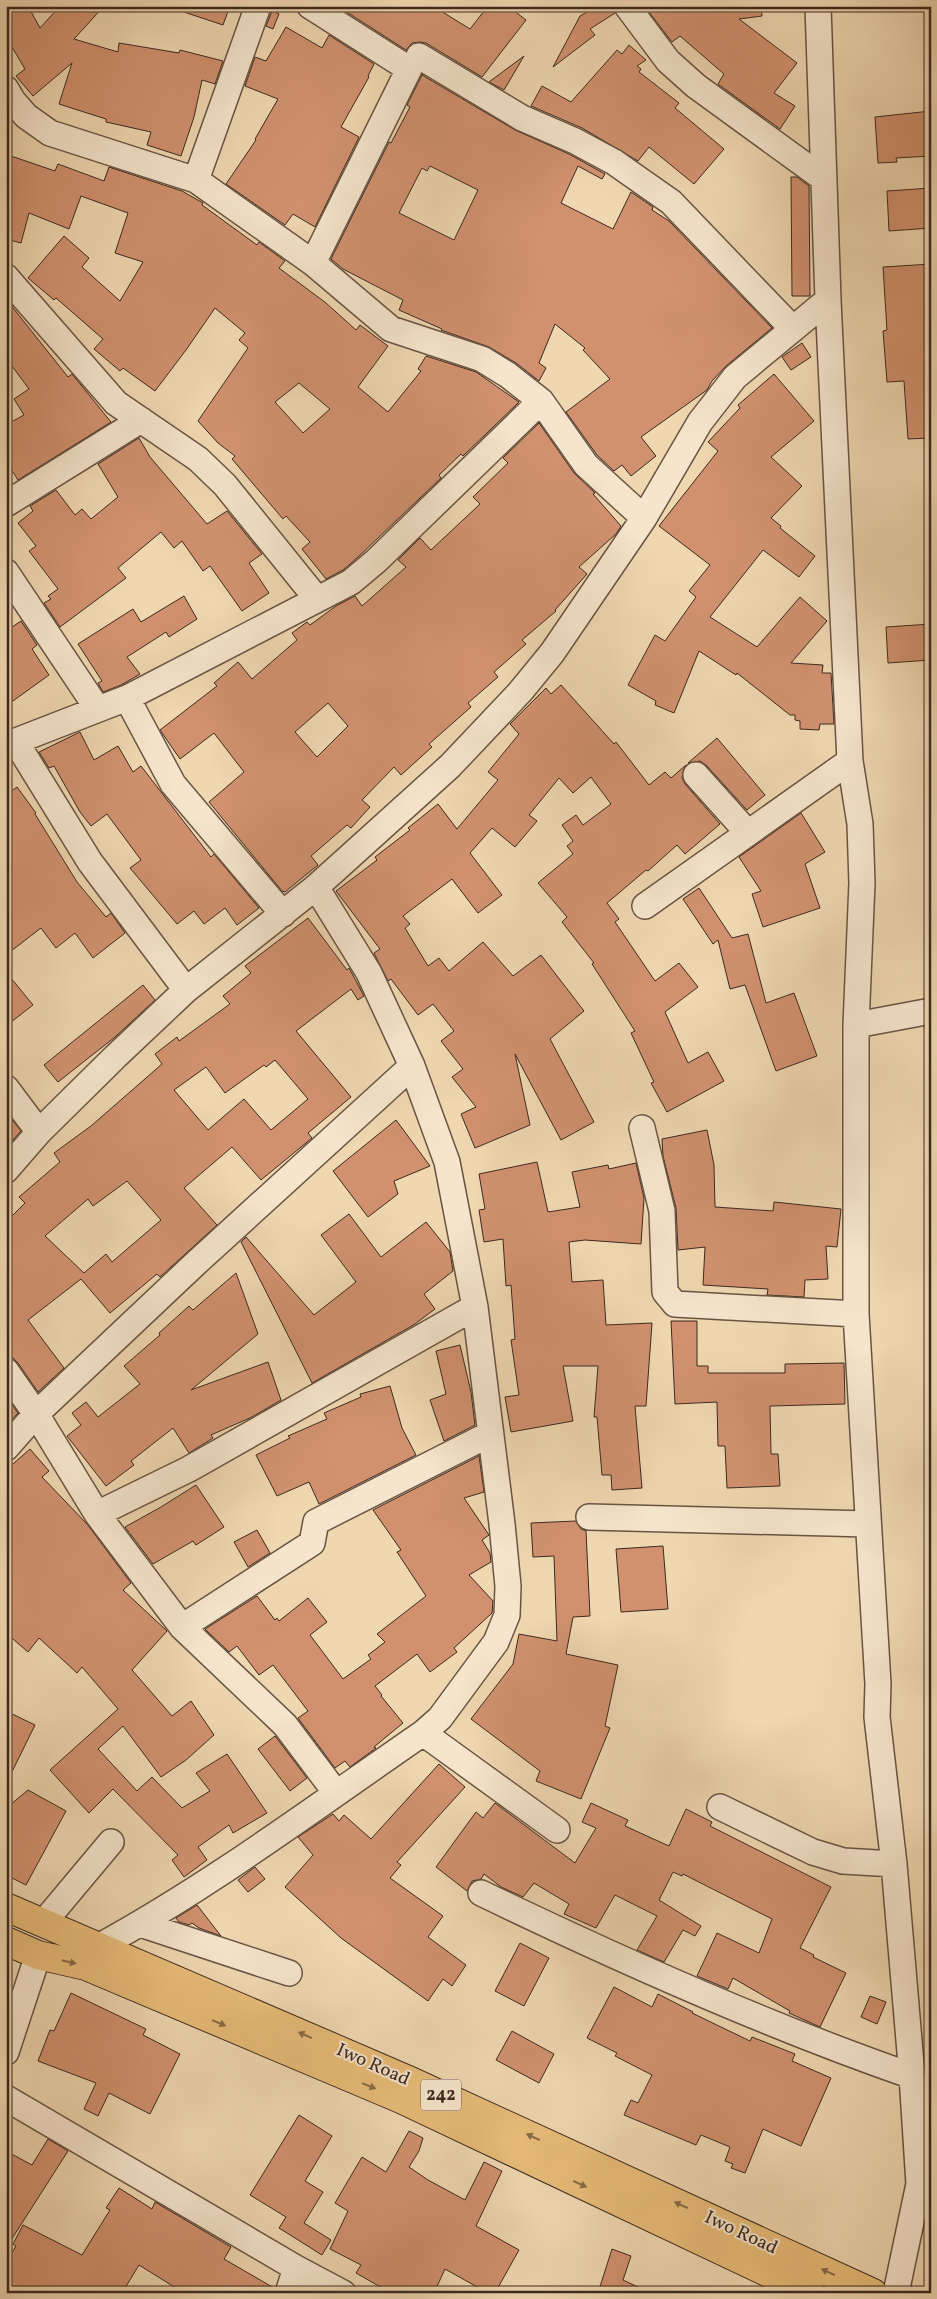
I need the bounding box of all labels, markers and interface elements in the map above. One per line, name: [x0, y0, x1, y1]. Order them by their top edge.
one-way arrow: [61, 1958, 77, 1966]
one-way arrow: [212, 2019, 226, 2027]
one-way arrow: [298, 2031, 312, 2039]
street label: Iwo Road: [332, 2037, 414, 2093]
road number: 242: [421, 2080, 461, 2110]
one-way arrow: [362, 2082, 377, 2090]
one-way arrow: [526, 2133, 540, 2141]
one-way arrow: [573, 2180, 587, 2188]
one-way arrow: [674, 2201, 688, 2209]
street label: Iwo Road: [700, 2205, 782, 2261]
one-way arrow: [821, 2268, 835, 2276]

